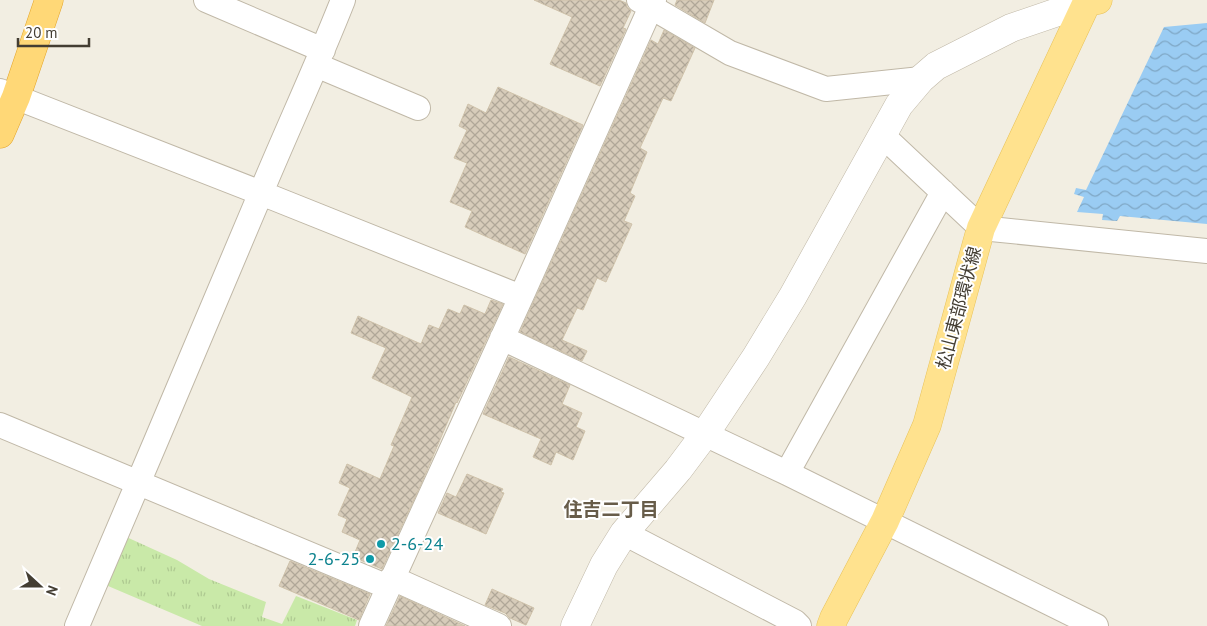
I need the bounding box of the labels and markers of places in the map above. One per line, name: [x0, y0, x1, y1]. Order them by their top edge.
place label: 2-6-24: [391, 532, 443, 555]
marker: 2-6-24: [375, 538, 387, 550]
place label: 2-6-25: [308, 547, 360, 570]
marker: 2-6-25: [364, 553, 376, 565]

